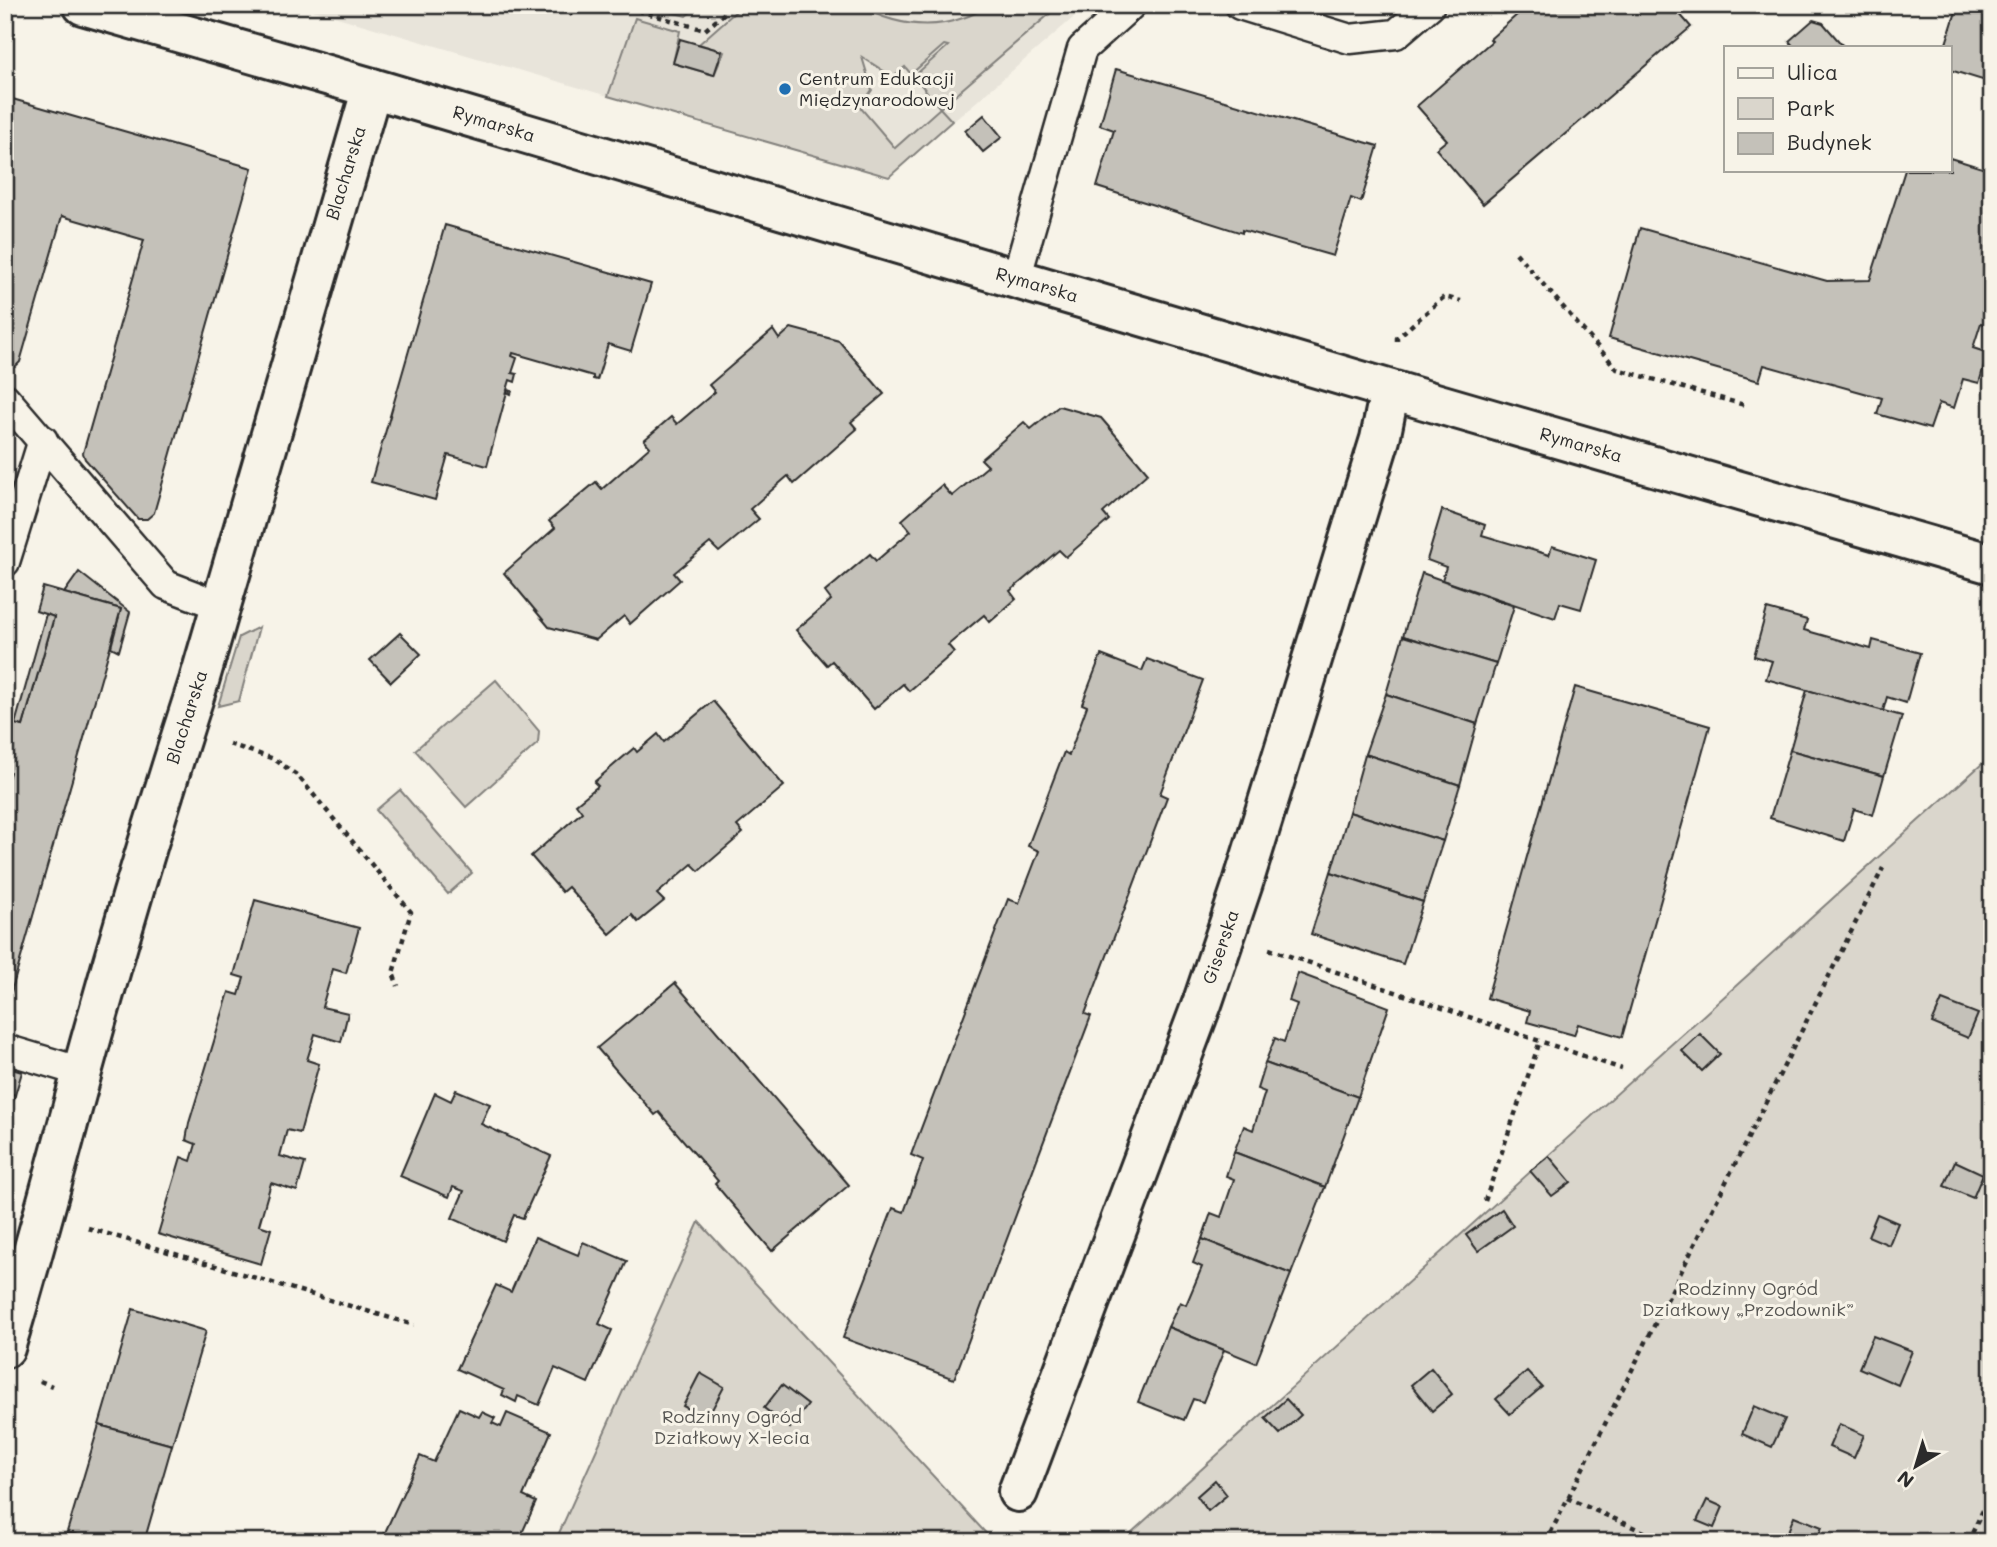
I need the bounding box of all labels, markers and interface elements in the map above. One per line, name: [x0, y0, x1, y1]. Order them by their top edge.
legend: [1724, 46, 1952, 172]
text: Ulica: [1787, 58, 1838, 85]
place label: Centrum Edukacji Międzynarodowej: [799, 66, 955, 111]
marker: Centrum Edukacji Międzynarodowej: [777, 81, 793, 97]
text: Park: [1787, 94, 1835, 121]
street label: Rymarska: [450, 99, 538, 147]
street label: Blacharska: [319, 123, 371, 223]
text: Budynek: [1787, 128, 1872, 155]
street label: Rymarska: [993, 261, 1081, 307]
street label: Rymarska: [1537, 421, 1625, 467]
street label: Blacharska: [160, 667, 213, 767]
street label: Giserska: [1196, 906, 1244, 987]
park label: Rodzinny Ogród Działkowy „Przodownik”: [1642, 1276, 1854, 1321]
park label: Rodzinny Ogród Działkowy X-lecia: [654, 1404, 810, 1449]
north arrow: [1882, 1432, 1952, 1502]
text: N: [1892, 1466, 1919, 1494]

